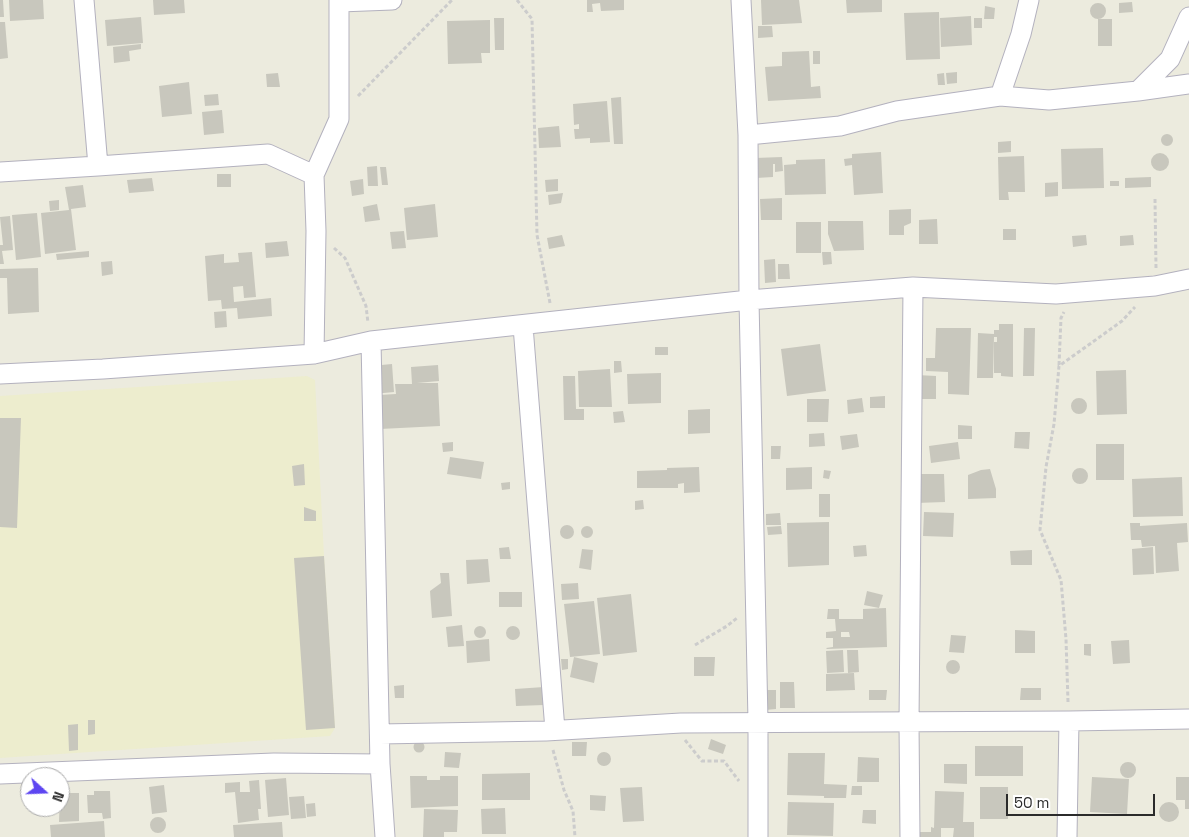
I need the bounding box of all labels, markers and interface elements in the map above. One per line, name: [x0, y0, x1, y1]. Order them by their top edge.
north arrow: [20, 767, 70, 817]
scale bar: [1009, 784, 1158, 816]
text: N: [48, 789, 68, 804]
text: 50 m: [1014, 793, 1049, 812]

